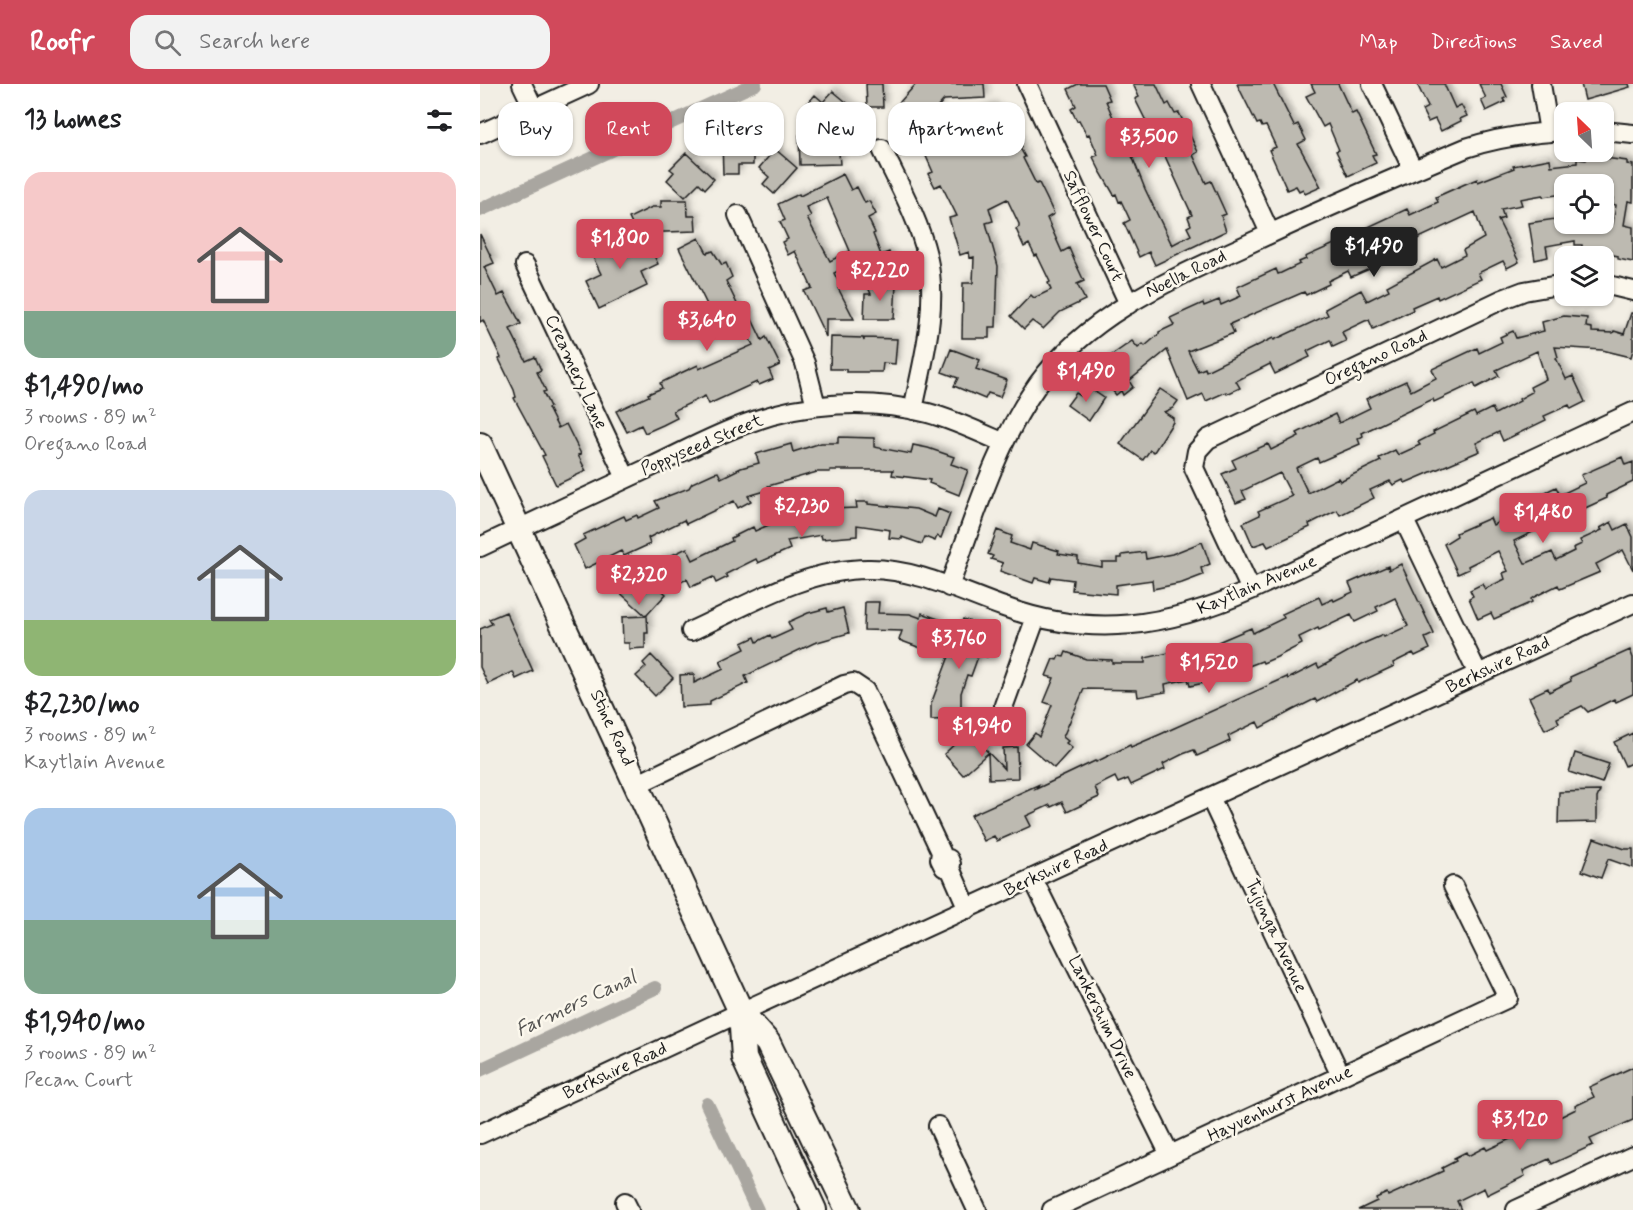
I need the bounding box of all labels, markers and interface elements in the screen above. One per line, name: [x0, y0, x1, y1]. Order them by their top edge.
search box: [130, 15, 550, 69]
text: Roofr: [30, 24, 94, 61]
icon: search: [151, 26, 184, 59]
text: Search here: [199, 28, 310, 56]
text: Map: [1359, 28, 1398, 56]
text: Directions: [1431, 28, 1517, 56]
text: Saved: [1550, 28, 1603, 56]
chip: Buy: [498, 102, 573, 156]
chip: Rent: [585, 102, 672, 156]
chip: Filters: [684, 102, 784, 156]
chip: New: [796, 102, 876, 156]
chip: Apartment: [888, 102, 1025, 156]
north arrow: [1554, 102, 1614, 162]
map controls: [1554, 102, 1614, 306]
text: 13 homes: [24, 103, 122, 137]
icon: filters: [423, 104, 456, 137]
pin: $3,500: [1100, 118, 1198, 169]
text: $3,500: [1120, 124, 1179, 151]
street label: Safflower Court: [1057, 167, 1129, 286]
button: locate: [1554, 174, 1614, 234]
icon: home: [186, 211, 294, 319]
pin: $1,800: [571, 219, 669, 270]
text: $1,800: [590, 225, 650, 252]
pin: $1,490: [1325, 227, 1423, 278]
text: $1,490: [1345, 233, 1403, 260]
street label: Noella Road: [1142, 244, 1230, 304]
button: layers: [1554, 246, 1614, 306]
pin: $2,220: [831, 251, 929, 302]
text: $2,220: [850, 257, 910, 284]
pin: $3,640: [658, 301, 756, 352]
text: $3,640: [677, 307, 737, 334]
street label: Creamery Lane: [539, 311, 613, 433]
street label: Oregano Road: [1321, 324, 1432, 394]
pin: $1,490: [1037, 352, 1135, 403]
text: $1,490: [1057, 358, 1115, 385]
text: $1,490/mo: [24, 370, 144, 404]
text: 3 rooms · 89 m²: [24, 404, 157, 431]
street label: Poppyseed Street: [637, 408, 767, 482]
text: Oregano Road: [24, 431, 147, 458]
pin: $2,230: [753, 487, 851, 538]
text: $2,230: [774, 493, 830, 520]
pin: $1,480: [1494, 493, 1592, 544]
text: $1,480: [1513, 499, 1573, 526]
icon: home: [186, 529, 294, 637]
street label: Kaytlain Avenue: [1194, 549, 1320, 621]
pin: $2,320: [590, 555, 688, 606]
text: $2,320: [610, 561, 668, 588]
pin: $3,760: [910, 619, 1008, 670]
text: $3,760: [931, 625, 987, 652]
street label: Berkshire Road: [1442, 630, 1554, 700]
pin: $1,520: [1160, 643, 1258, 694]
text: $1,520: [1180, 649, 1238, 676]
street label: Stine Road: [584, 686, 640, 770]
text: $2,230/mo: [24, 688, 140, 722]
pin: $1,940: [933, 707, 1031, 758]
text: $1,940: [952, 713, 1012, 740]
text: 3 rooms · 89 m²: [24, 722, 157, 749]
text: Kaytlain Avenue: [24, 749, 165, 776]
street label: Berkshire Road: [1000, 833, 1112, 903]
icon: home: [186, 847, 294, 955]
street label: Tujunga Avenue: [1239, 875, 1313, 997]
street label: Lankershim Drive: [1062, 951, 1142, 1083]
water label: Farmers Canal: [511, 963, 642, 1044]
text: $1,940/mo: [24, 1006, 145, 1040]
street label: Berkshire Road: [559, 1036, 671, 1106]
text: 3 rooms · 89 m²: [24, 1040, 157, 1067]
street label: Hayvenhurst Avenue: [1204, 1060, 1357, 1148]
text: Pecan Court: [24, 1067, 133, 1094]
pin: $3,120: [1471, 1100, 1569, 1151]
text: $3,120: [1492, 1106, 1548, 1133]

